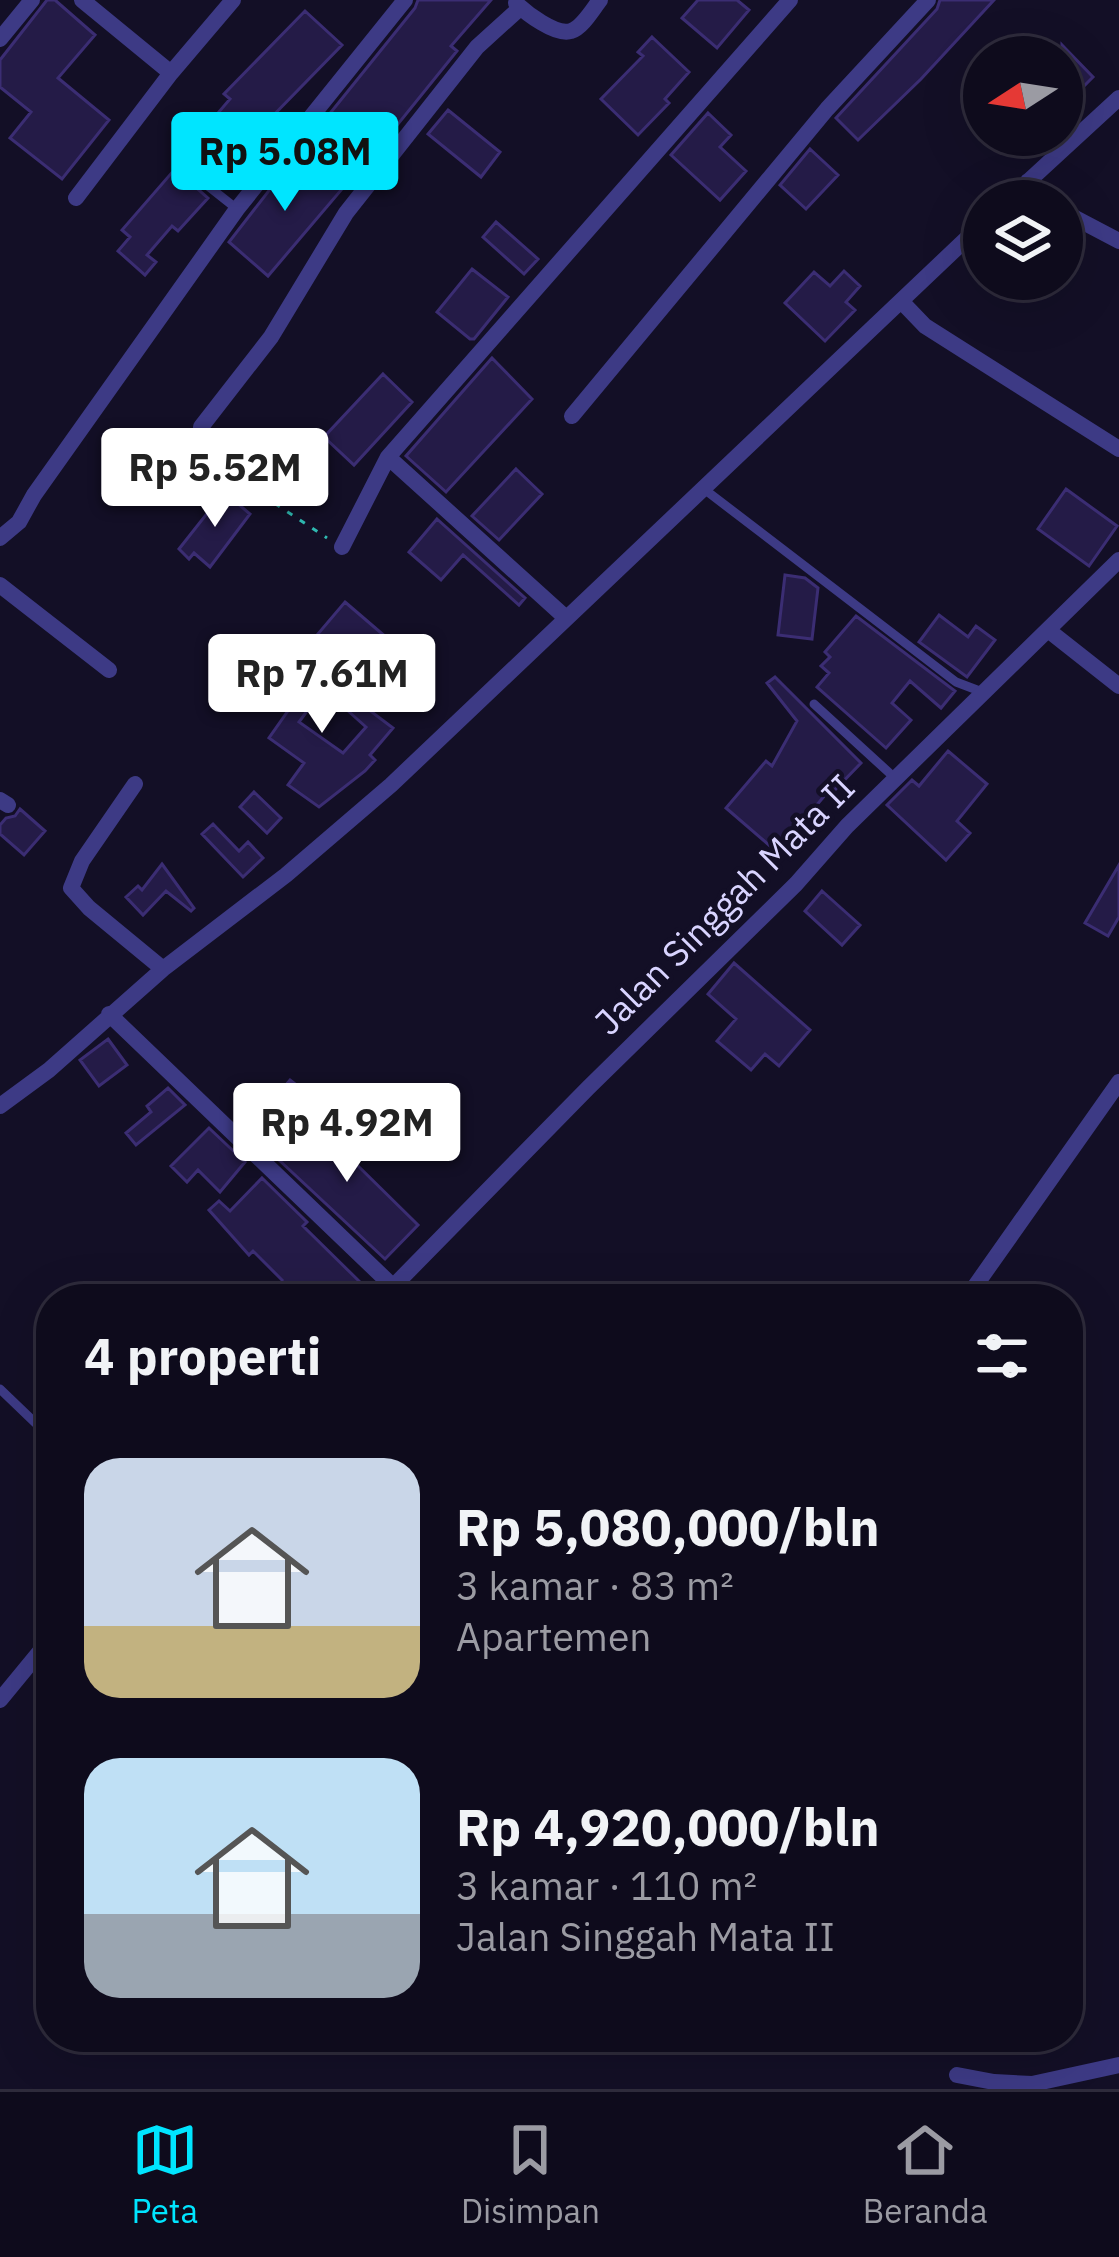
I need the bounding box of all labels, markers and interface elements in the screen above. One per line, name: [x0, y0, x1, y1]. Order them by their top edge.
north arrow: [963, 36, 1083, 156]
map controls: [963, 36, 1083, 300]
pin: Rp 5.08M: [161, 112, 409, 214]
text: Rp 5.08M: [198, 125, 372, 176]
button: layers: [963, 180, 1083, 300]
pin: Rp 5.52M: [91, 428, 339, 530]
text: Rp 5.52M: [128, 441, 302, 492]
pin: Rp 7.61M: [198, 634, 446, 736]
text: Rp 7.61M: [235, 647, 409, 698]
street label: Jalan Singgah Mata II: [584, 764, 864, 1044]
pin: Rp 4.92M: [223, 1083, 471, 1185]
text: Rp 4.92M: [260, 1096, 434, 1147]
text: 4 properti: [84, 1323, 321, 1389]
icon: filters: [969, 1323, 1035, 1389]
text: Rp 5,080,000/bln: [456, 1494, 880, 1560]
icon: home: [180, 1506, 324, 1650]
text: 3 kamar · 83 m²: [456, 1560, 734, 1611]
text: Apartemen: [456, 1611, 651, 1662]
text: Rp 4,920,000/bln: [456, 1794, 880, 1860]
icon: home: [180, 1806, 324, 1950]
text: 3 kamar · 110 m²: [456, 1860, 757, 1911]
text: Jalan Singgah Mata II: [456, 1911, 835, 1962]
tab: Peta: [131, 2117, 198, 2232]
tab: Disimpan: [461, 2117, 600, 2232]
tab: Beranda: [863, 2117, 988, 2232]

